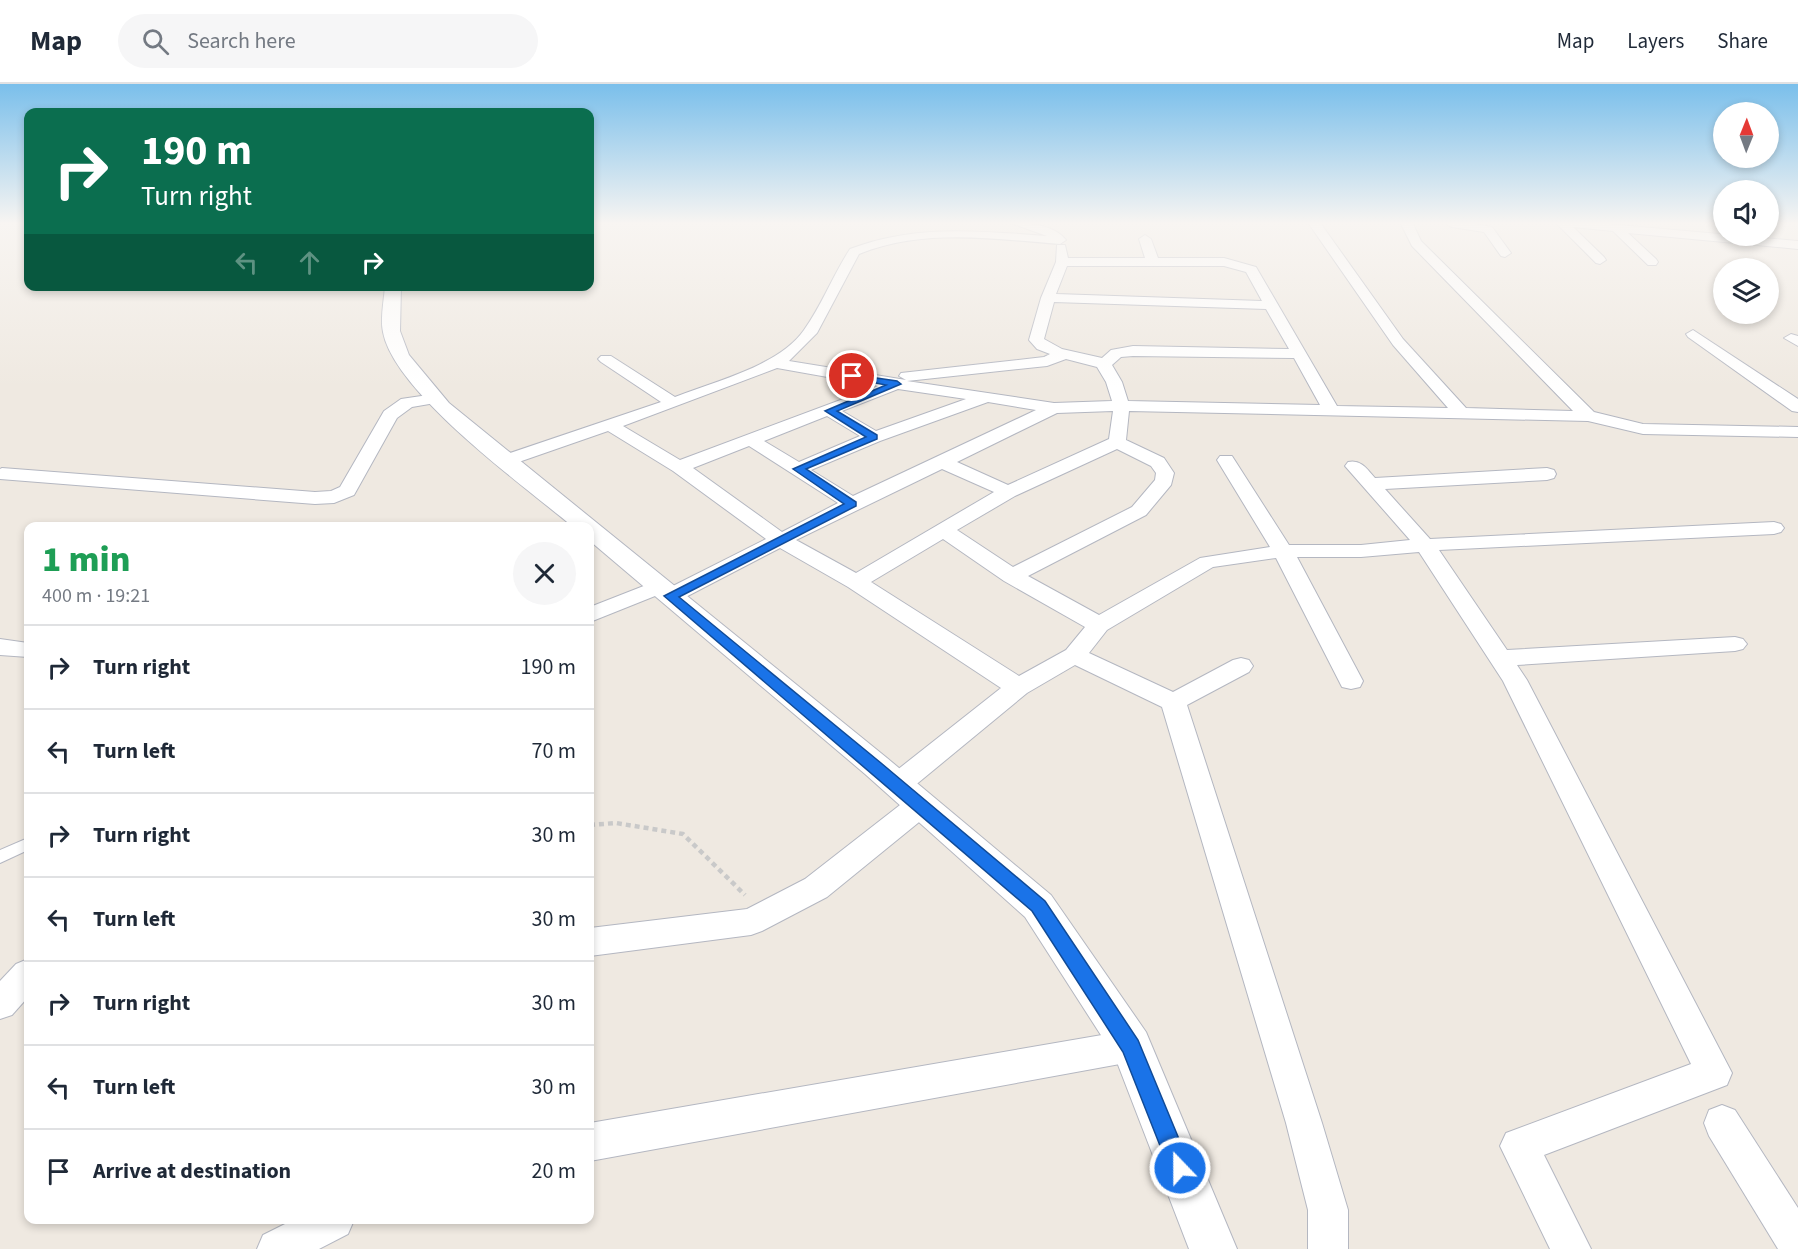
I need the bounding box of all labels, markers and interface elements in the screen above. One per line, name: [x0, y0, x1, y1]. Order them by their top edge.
search box: [118, 14, 538, 68]
text: Map: [30, 21, 82, 61]
icon: search: [139, 25, 172, 58]
text: Search here: [187, 25, 296, 57]
text: Map: [1557, 26, 1594, 56]
text: Layers: [1627, 26, 1684, 56]
text: Share: [1717, 26, 1768, 56]
north arrow: [1713, 102, 1779, 168]
map controls: [1713, 102, 1779, 324]
text: 190 m: [141, 121, 252, 181]
icon: right: [42, 132, 120, 210]
text: Turn right: [141, 177, 252, 216]
button: sound: [1713, 180, 1779, 246]
icon: left: [230, 246, 263, 279]
icon: ahead: [293, 246, 326, 279]
icon: right: [356, 246, 389, 279]
button: layers: [1713, 258, 1779, 324]
pin: [826, 350, 877, 401]
icon: arrive: [835, 359, 868, 392]
text: 1 min: [42, 534, 130, 585]
button: close: [513, 542, 576, 605]
text: 400 m · 19:21: [42, 582, 150, 610]
icon: right: [42, 651, 75, 684]
text: Turn right: [93, 651, 190, 683]
text: 190 m: [521, 651, 576, 683]
icon: left: [42, 735, 75, 768]
text: Turn left: [93, 735, 175, 767]
text: 70 m: [531, 735, 576, 767]
icon: right: [42, 819, 75, 852]
text: Turn right: [93, 819, 190, 851]
text: 30 m: [531, 819, 576, 851]
icon: left: [42, 903, 75, 936]
text: Turn left: [93, 903, 175, 935]
text: 30 m: [531, 903, 576, 935]
icon: right: [42, 987, 75, 1020]
text: Turn right: [93, 987, 190, 1019]
text: 30 m: [531, 987, 576, 1019]
icon: left: [42, 1071, 75, 1104]
text: Turn left: [93, 1071, 175, 1103]
text: 30 m: [531, 1071, 576, 1103]
position arrow: [1148, 1136, 1212, 1200]
icon: arrive: [42, 1155, 75, 1188]
text: Arrive at destination: [93, 1155, 291, 1187]
text: 20 m: [531, 1155, 576, 1187]

